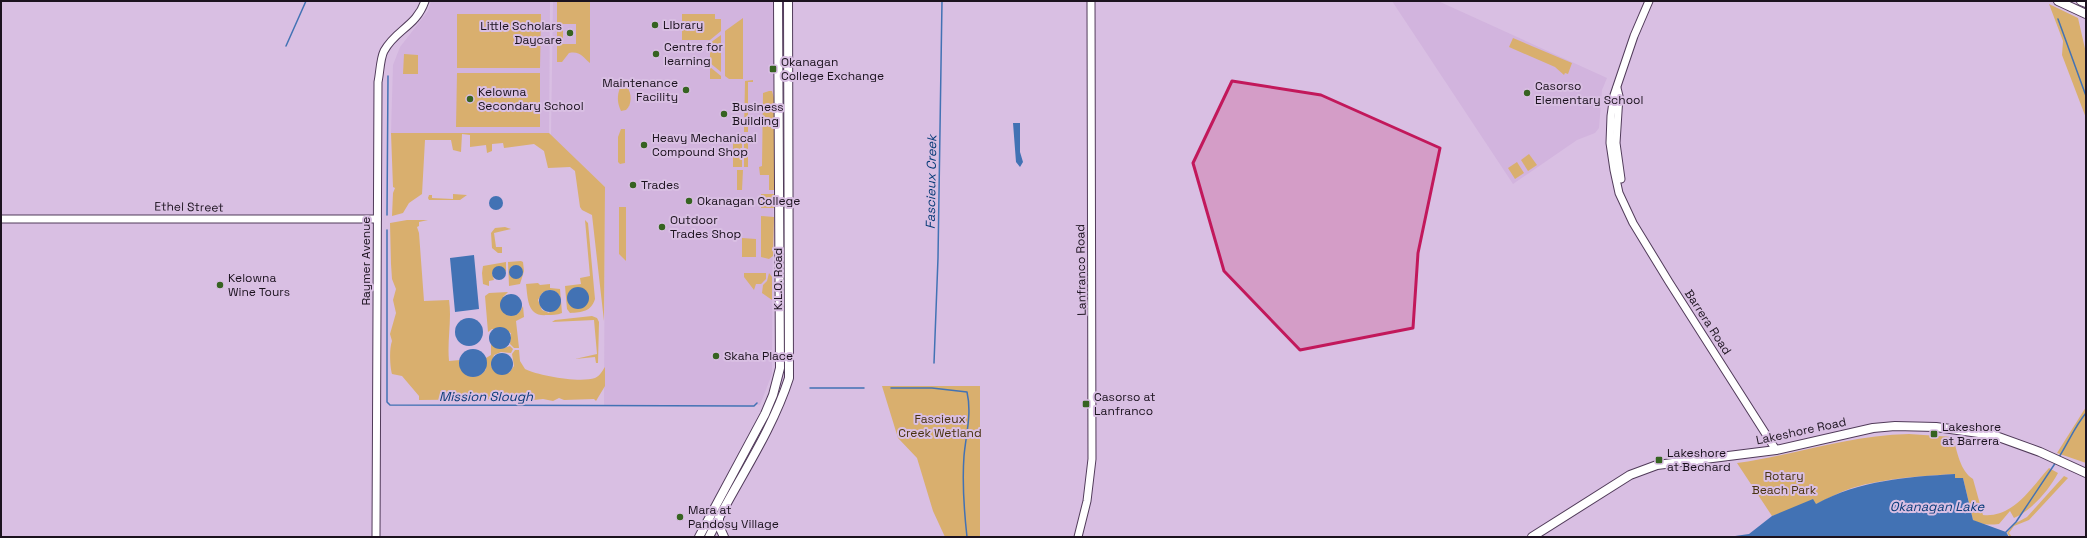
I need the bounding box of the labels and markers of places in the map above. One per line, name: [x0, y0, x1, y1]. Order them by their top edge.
place label: LIbrary: [663, 17, 703, 33]
place label: Little Scholars Daycare: [480, 18, 562, 48]
marker: LIbrary: [650, 20, 660, 30]
marker: Little Scholars Daycare: [565, 28, 575, 38]
place label: Centre for learning: [664, 39, 723, 69]
marker: Centre for learning: [651, 49, 661, 59]
place label: Okanagan College Exchange: [781, 54, 884, 84]
marker: Okanagan College Exchange: [768, 64, 778, 74]
place label: Maintenance Facility: [602, 75, 678, 105]
place label: Casorso Elementary School: [1535, 78, 1643, 108]
place label: Kelowna Secondary School: [478, 84, 584, 114]
marker: Maintenance Facility: [681, 85, 691, 95]
marker: Casorso Elementary School: [1522, 88, 1532, 98]
marker: Kelowna Secondary School: [465, 94, 475, 104]
place label: Business Building: [732, 99, 784, 129]
marker: Business Building: [719, 109, 729, 119]
place label: Heavy Mechanical Compound Shop: [652, 130, 757, 160]
marker: Heavy Mechanical Compound Shop: [639, 140, 649, 150]
place label: Trades: [641, 177, 679, 193]
marker: Trades: [628, 180, 638, 190]
place label: Okanagan College: [697, 193, 800, 209]
marker: Okanagan College: [684, 196, 694, 206]
place label: Outdoor Trades Shop: [670, 212, 742, 242]
marker: Outdoor Trades Shop: [657, 222, 667, 232]
place label: Kelowna Wine Tours: [228, 270, 290, 300]
marker: Kelowna Wine Tours: [215, 280, 225, 290]
place label: Skaha Place: [724, 348, 793, 364]
marker: Skaha Place: [711, 351, 721, 361]
place label: Casorso at Lanfranco: [1094, 389, 1156, 419]
marker: Casorso at Lanfranco: [1081, 399, 1091, 409]
place label: Lakeshore at Barrera: [1942, 419, 2001, 449]
marker: Lakeshore at Barrera: [1929, 429, 1939, 439]
place label: Lakeshore at Bechard: [1667, 445, 1731, 475]
marker: Lakeshore at Bechard: [1654, 455, 1664, 465]
place label: Mara at Pandosy Village: [688, 502, 779, 532]
marker: Mara at Pandosy Village: [675, 512, 685, 522]

